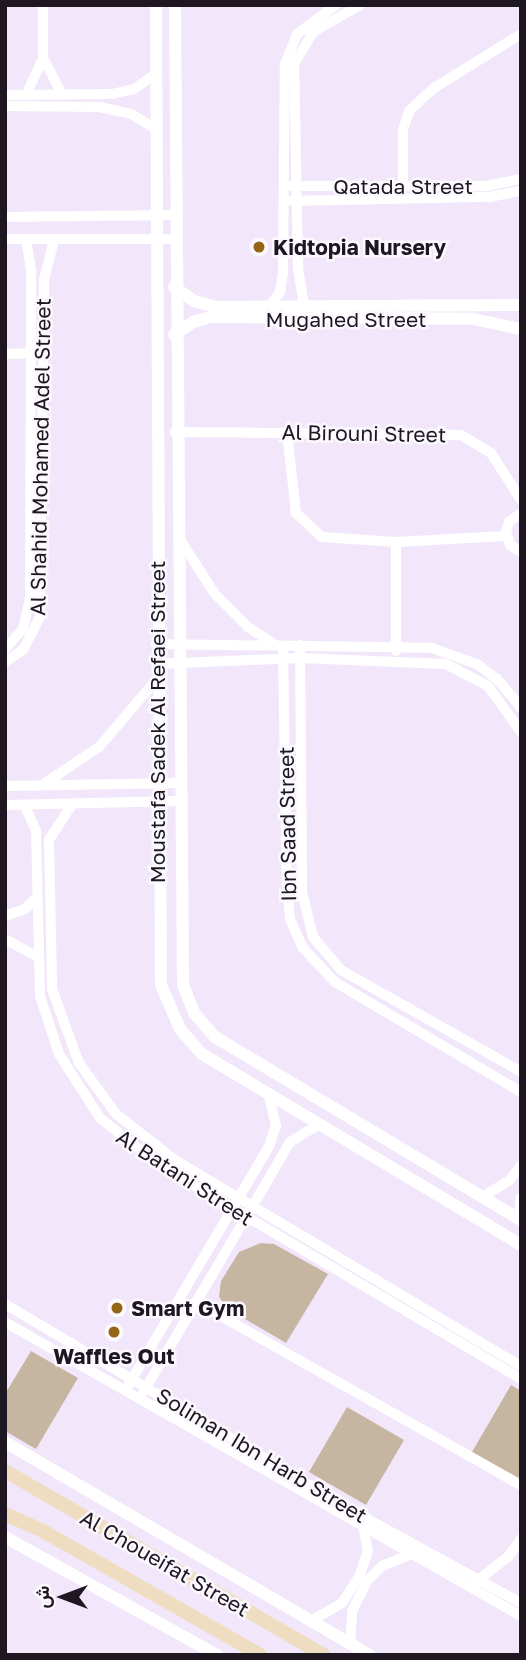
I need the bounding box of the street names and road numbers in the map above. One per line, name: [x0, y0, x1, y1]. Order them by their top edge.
street label: Qatada Street: [333, 173, 473, 199]
street label: Al Shahid Mohamed Adel Street: [25, 298, 55, 616]
street label: Mugahed Street: [266, 306, 426, 332]
street label: Al Birouni Street: [282, 419, 446, 447]
street label: Moustafa Sadek Al Refaei Street: [144, 561, 170, 883]
street label: Ibn Saad Street: [273, 746, 301, 902]
street label: Al Batani Street: [112, 1124, 258, 1230]
street label: Soliman Ibn Harb Street: [152, 1382, 372, 1528]
street label: Al Choueifat Street: [76, 1504, 254, 1622]

